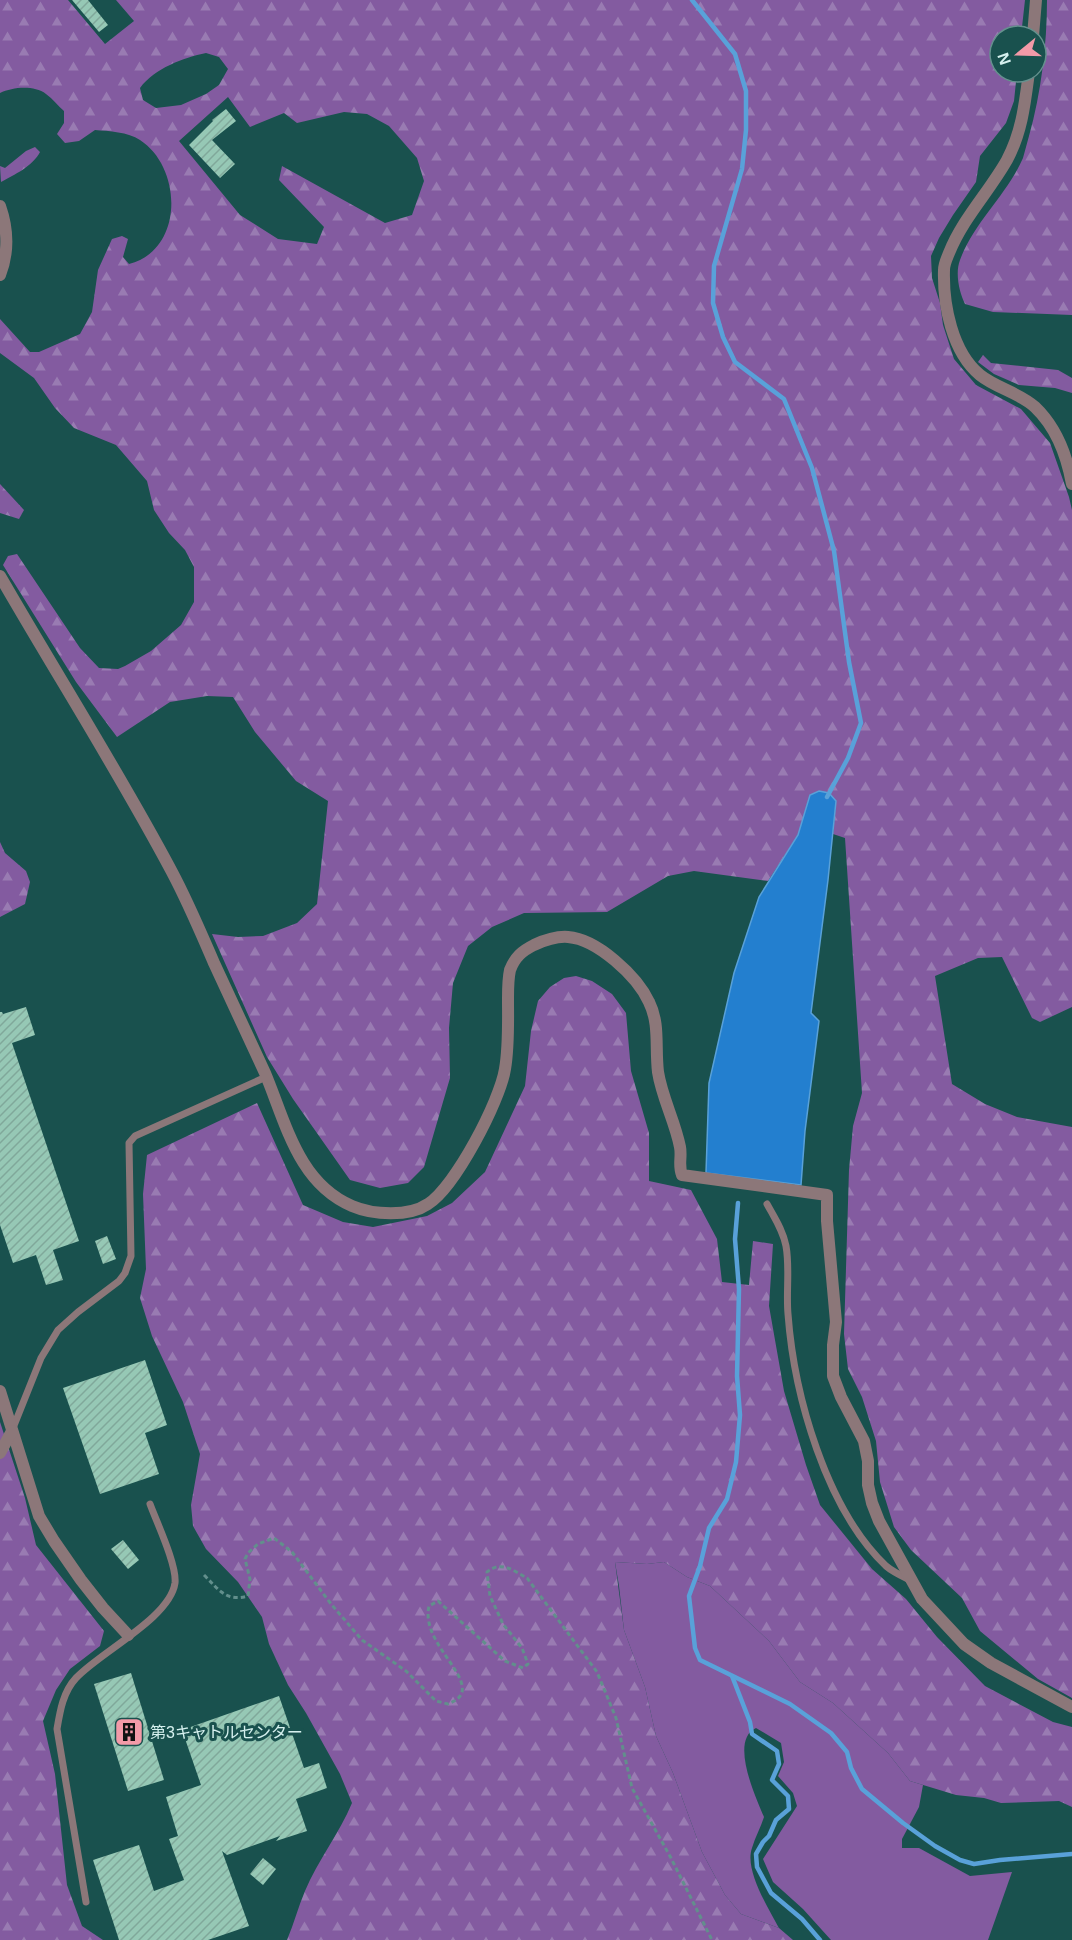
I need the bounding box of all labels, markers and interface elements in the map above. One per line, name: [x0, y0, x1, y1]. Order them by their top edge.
north arrow: [988, 24, 1048, 84]
text: N: [994, 50, 1014, 67]
building icon: 第3キャトルセンター: [113, 1716, 145, 1748]
place label: 第3キャトルセンター: [150, 1724, 303, 1741]

